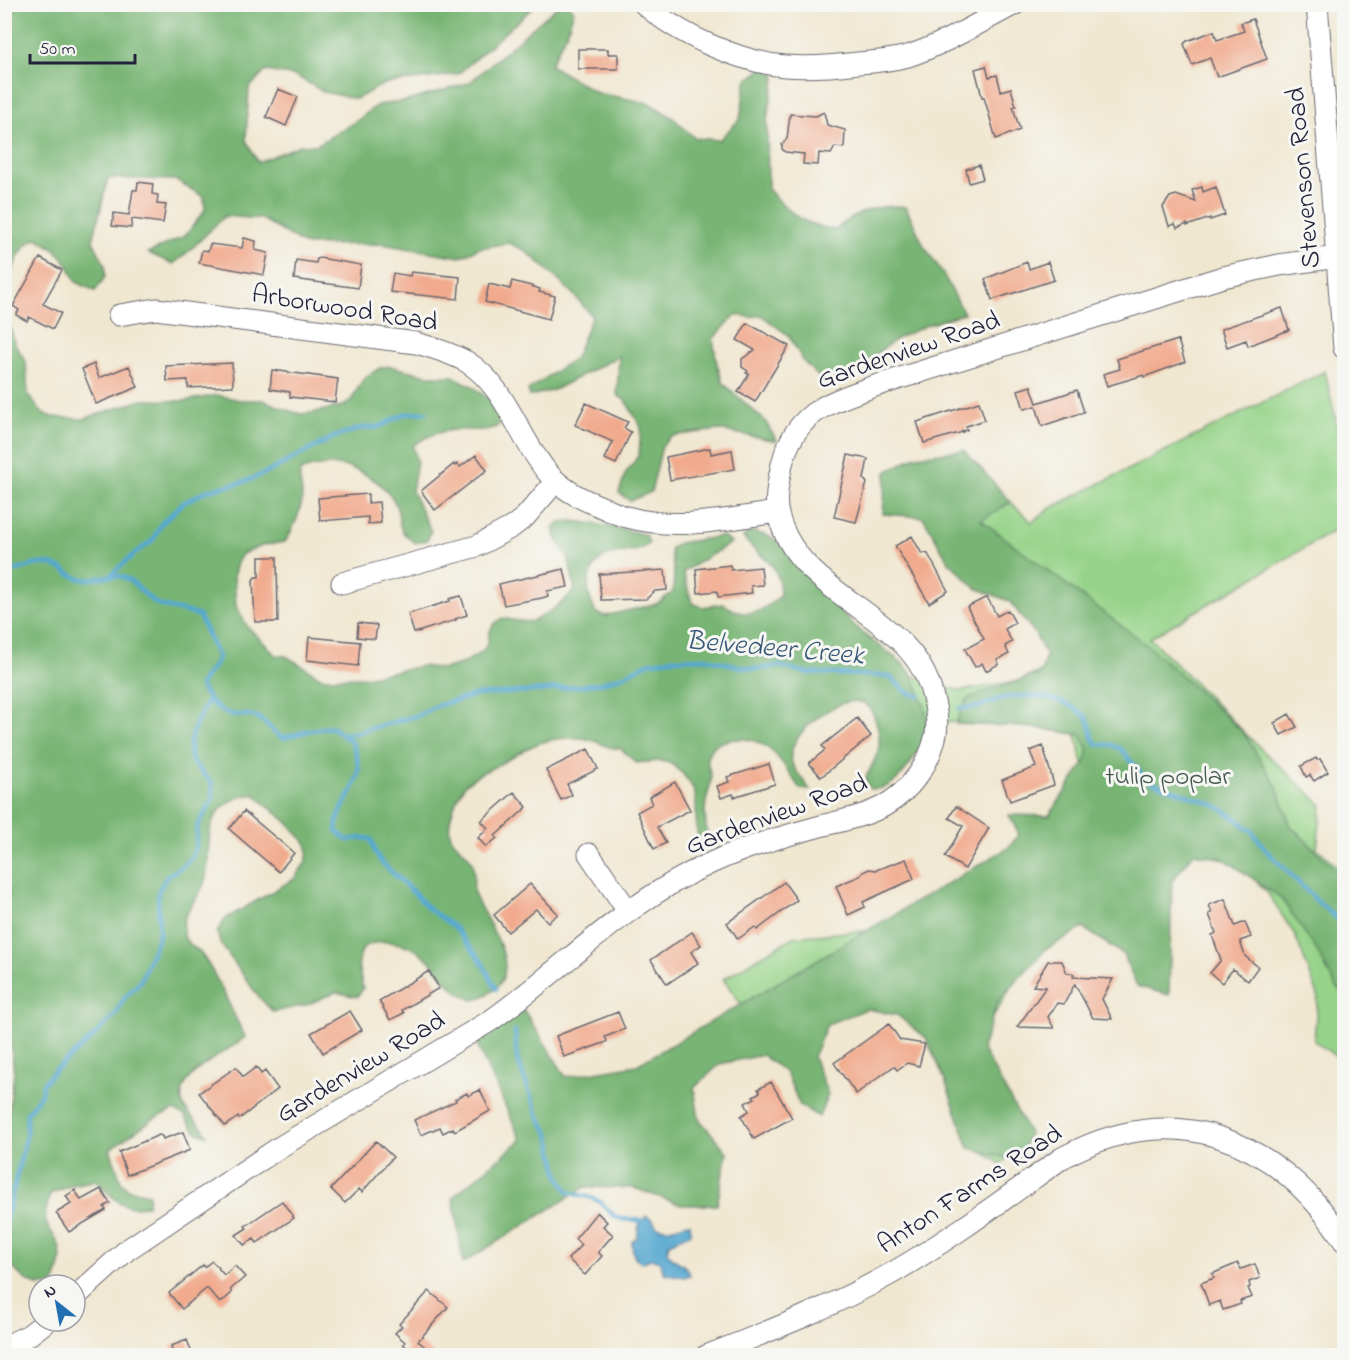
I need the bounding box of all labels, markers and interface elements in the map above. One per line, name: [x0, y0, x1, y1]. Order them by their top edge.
scale bar: [30, 27, 135, 65]
text: 50 m: [39, 37, 76, 63]
street label: Stevenson Road: [1277, 86, 1332, 270]
street label: Arborwood Road: [249, 276, 440, 343]
street label: Gardenview Road: [812, 302, 1005, 401]
water label: Belvedeer Creek: [684, 621, 867, 678]
park label: tulip poplar: [1105, 758, 1231, 797]
street label: Gardenview Road: [680, 764, 873, 866]
street label: Gardenview Road: [269, 1002, 453, 1134]
street label: Anton Farms Road: [870, 1116, 1071, 1265]
north arrow: [27, 1273, 87, 1333]
text: N: [39, 1279, 61, 1305]

